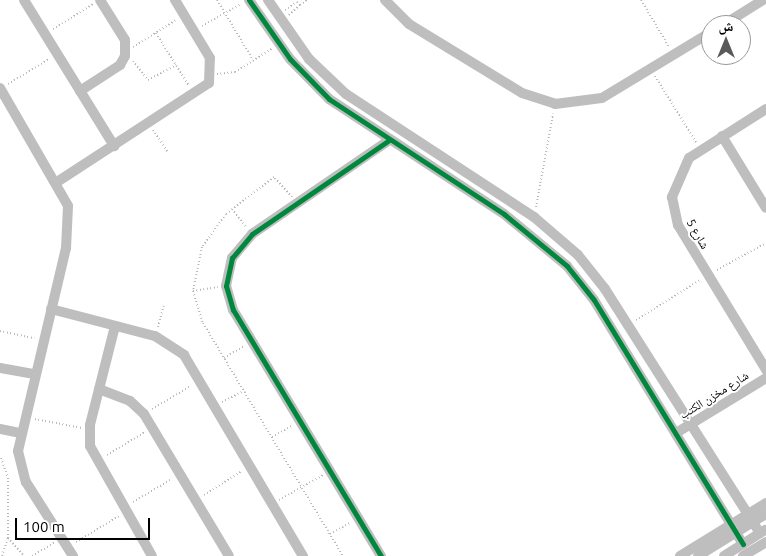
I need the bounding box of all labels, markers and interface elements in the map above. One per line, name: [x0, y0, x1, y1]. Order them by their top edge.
north arrow: [701, 15, 751, 65]
text: ش: [719, 18, 733, 34]
street label: شارع 5: [684, 216, 712, 252]
street label: شارع مخزن الكتب: [677, 368, 751, 422]
scale bar: [18, 508, 152, 540]
text: 100 m: [23, 518, 65, 535]

